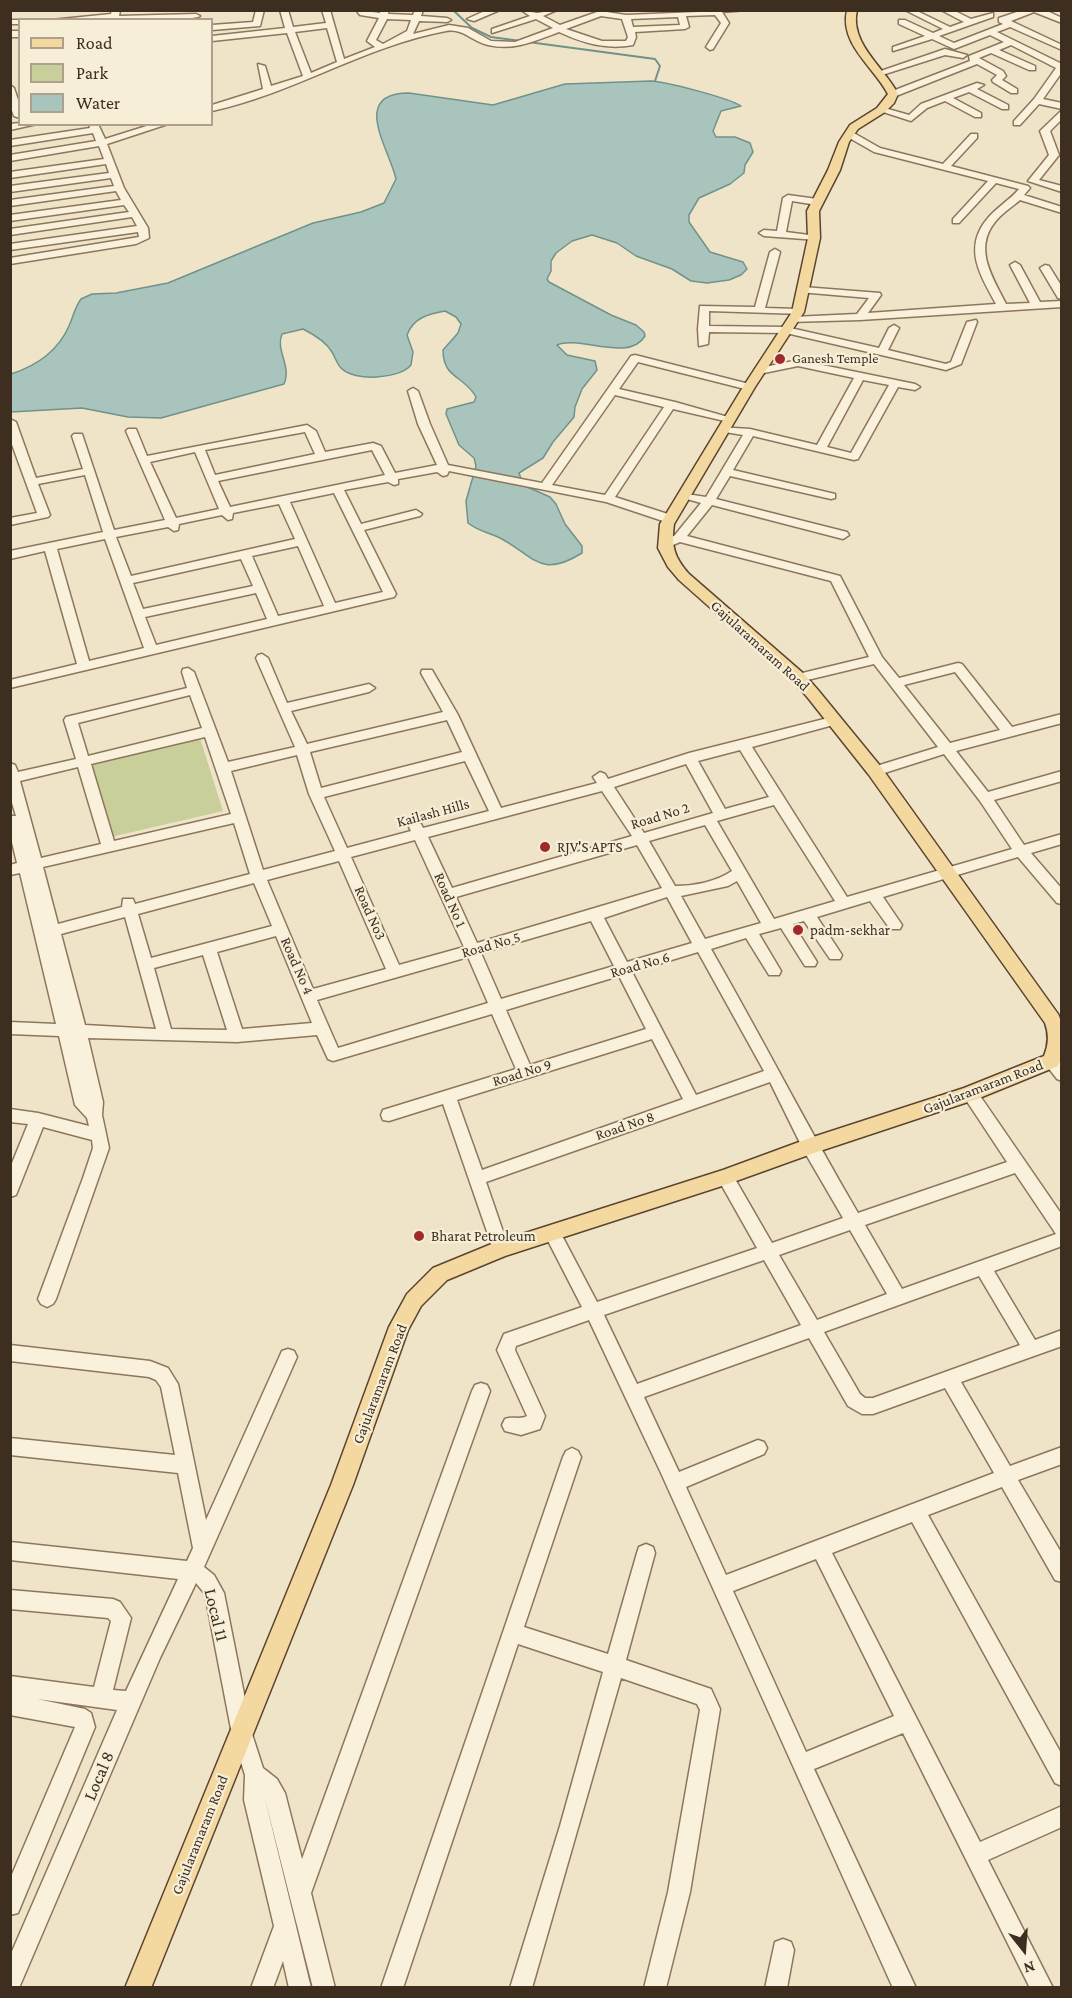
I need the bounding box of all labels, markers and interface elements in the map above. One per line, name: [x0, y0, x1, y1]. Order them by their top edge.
legend: [18, 18, 213, 126]
text: Road: [76, 33, 113, 53]
text: Park: [76, 63, 108, 83]
text: Water: [76, 93, 120, 113]
place label: Ganesh Temple: [792, 351, 878, 367]
marker: Ganesh Temple: [773, 352, 787, 366]
street label: Gajularamaram Road: [707, 597, 813, 695]
street label: Kailash Hills: [395, 795, 471, 831]
street label: Road No 2: [628, 799, 692, 833]
place label: RJV'S APTS: [557, 838, 622, 856]
marker: RJV'S APTS: [538, 840, 552, 854]
street label: Road No 1: [430, 870, 470, 930]
street label: Road No3: [350, 883, 390, 943]
place label: padm-sekhar: [810, 921, 890, 939]
marker: padm-sekhar: [791, 923, 805, 937]
street label: Road No 5: [460, 928, 522, 962]
street label: Road No 4: [276, 935, 318, 997]
street label: Road No 6: [608, 948, 672, 982]
street label: Road No 9: [490, 1055, 554, 1091]
street label: Gajularamaram Road: [920, 1056, 1046, 1118]
street label: Road No 8: [593, 1108, 657, 1144]
place label: Bharat Petroleum: [431, 1227, 536, 1245]
marker: Bharat Petroleum: [412, 1229, 426, 1243]
street label: Gajularamaram Road: [349, 1321, 411, 1447]
street label: Local 11: [199, 1586, 233, 1644]
street label: Local 8: [79, 1748, 119, 1804]
street label: Gajularamaram Road: [168, 1773, 232, 1897]
north arrow: [994, 1920, 1054, 1980]
text: N: [1022, 1958, 1037, 1977]

